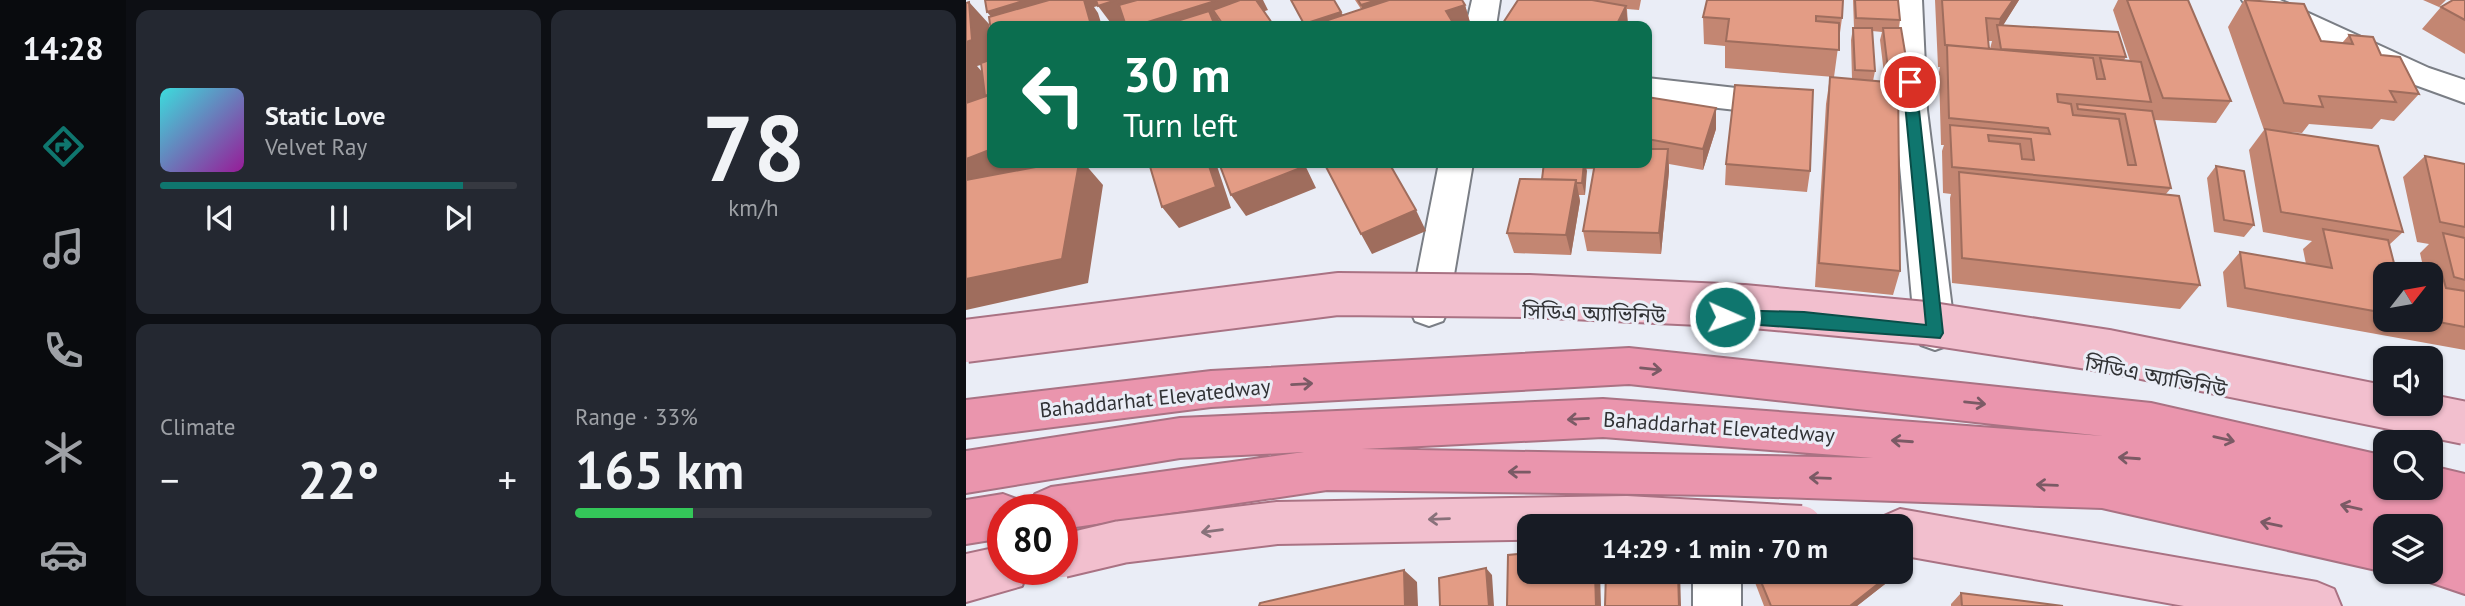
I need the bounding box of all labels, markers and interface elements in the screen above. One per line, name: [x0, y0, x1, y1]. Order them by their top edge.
text: 14:28: [22, 27, 104, 69]
text: 30 m: [1123, 42, 1230, 106]
icon: left: [1008, 49, 1099, 140]
pin: [1880, 52, 1940, 112]
icon: arrive: [1891, 63, 1929, 101]
text: 78: [702, 88, 805, 206]
text: Static Love: [265, 99, 386, 132]
text: Turn left: [1123, 104, 1238, 146]
icon: directions: [39, 122, 88, 171]
text: Velvet Ray: [265, 132, 367, 161]
text: km/h: [728, 193, 779, 222]
icon: previous: [201, 199, 239, 237]
icon: pause: [320, 199, 358, 237]
icon: next: [439, 199, 477, 237]
icon: music: [39, 224, 88, 273]
north arrow: [2373, 262, 2443, 332]
map controls: [2373, 262, 2443, 584]
position arrow: [1688, 280, 1762, 354]
street label: সিডিএ অ্যাভিনিউ: [1521, 297, 1667, 329]
icon: phone: [39, 326, 88, 375]
button: sound: [2373, 346, 2443, 416]
street label: সিডিএ অ্যাভিনিউ: [2082, 349, 2230, 403]
one-way arrow: [1639, 362, 1662, 375]
street label: Bahaddarhat Elevatedway: [1038, 372, 1272, 424]
one-way arrow: [1290, 378, 1313, 391]
one-way arrow: [1963, 397, 1986, 410]
text: Range · 33%: [575, 402, 698, 431]
street label: Bahaddarhat Elevatedway: [1602, 405, 1836, 449]
text: Climate: [160, 412, 235, 441]
one-way arrow: [1567, 413, 1589, 426]
icon: climate: [39, 428, 88, 477]
button: search: [2373, 430, 2443, 500]
one-way arrow: [2212, 433, 2235, 446]
one-way arrow: [1892, 434, 1914, 447]
text: 165 km: [575, 436, 744, 503]
text: 22°: [298, 446, 379, 513]
one-way arrow: [2118, 451, 2141, 464]
text: −: [160, 455, 179, 504]
text: +: [498, 455, 517, 504]
one-way arrow: [1508, 465, 1531, 479]
one-way arrow: [1809, 471, 1832, 484]
one-way arrow: [2036, 479, 2059, 492]
speed limit sign: 80: [987, 494, 1078, 585]
one-way arrow: [2340, 500, 2363, 513]
one-way arrow: [1427, 512, 1450, 525]
button: layers: [2373, 514, 2443, 584]
one-way arrow: [2260, 517, 2283, 530]
one-way arrow: [1201, 525, 1224, 538]
icon: car: [39, 530, 88, 579]
text: 14:29 · 1 min · 70 m: [1602, 532, 1828, 565]

